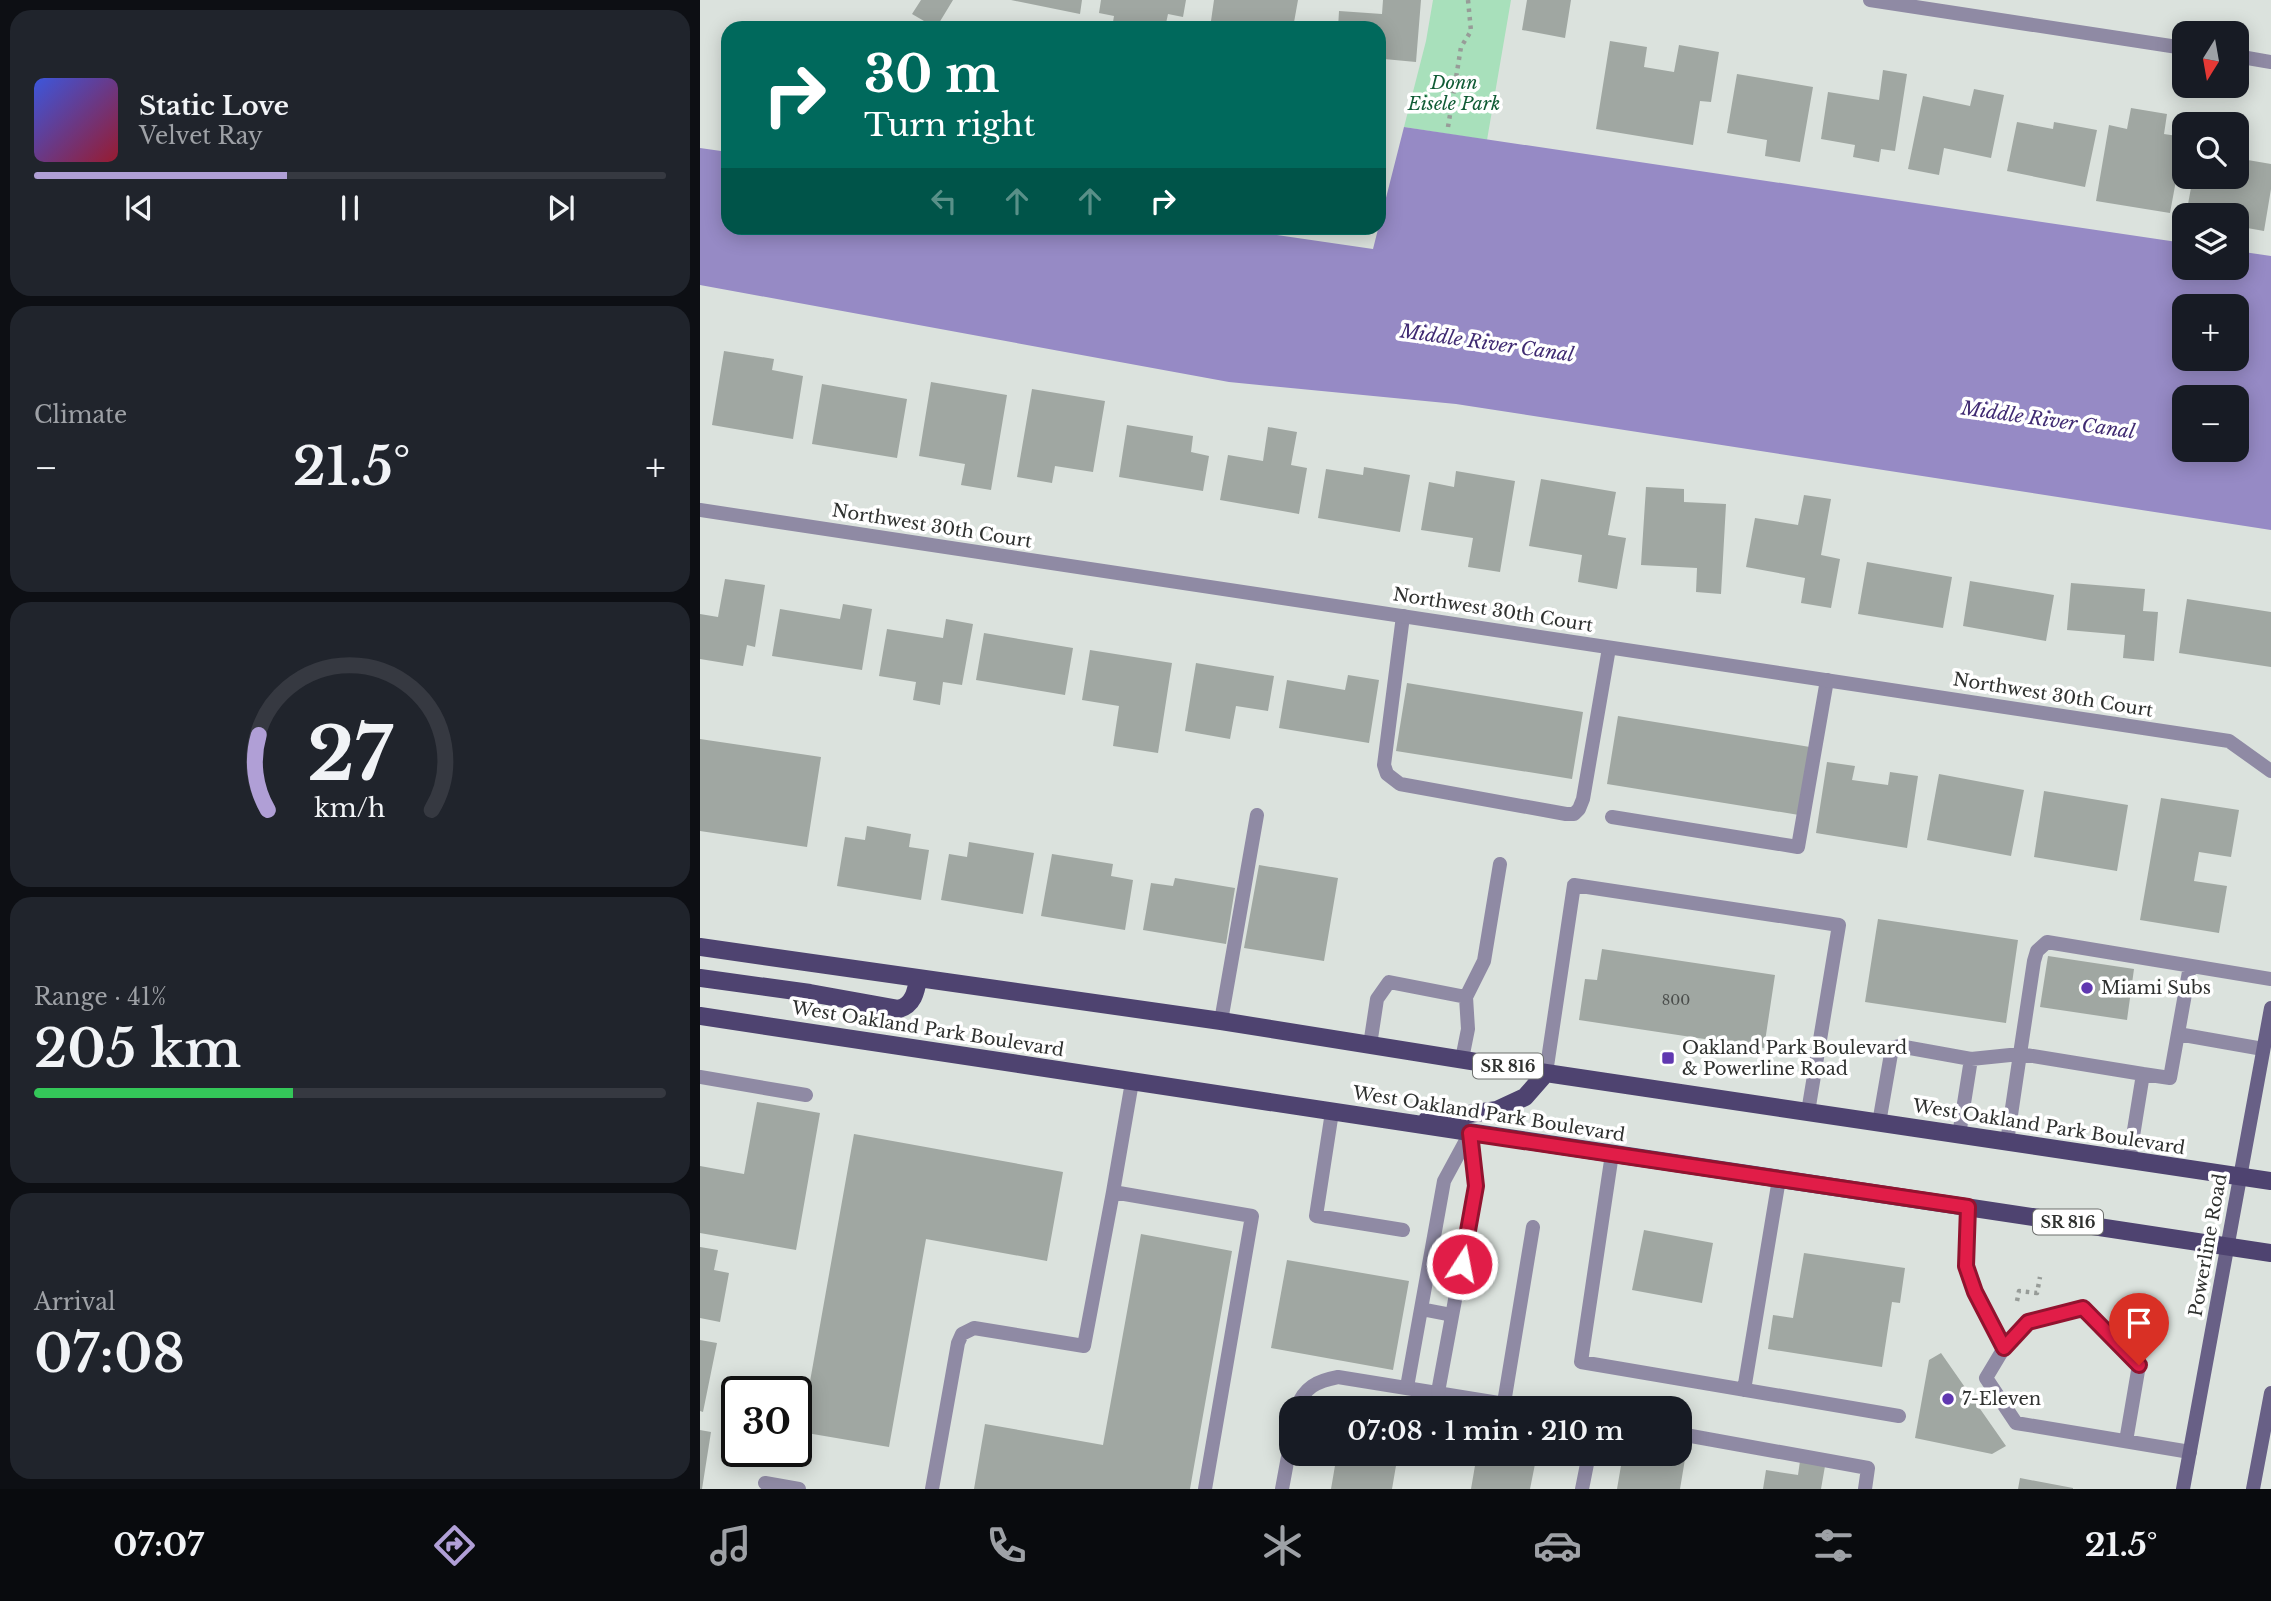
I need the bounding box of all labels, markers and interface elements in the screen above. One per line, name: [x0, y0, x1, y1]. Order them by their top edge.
north arrow: [2172, 21, 2249, 98]
map controls: [2172, 21, 2249, 462]
text: 30 m: [864, 44, 999, 105]
icon: right: [749, 49, 840, 140]
park label: Donn Eisele Park: [1407, 72, 1500, 115]
text: Static Love: [139, 90, 289, 122]
text: Turn right: [864, 105, 1035, 145]
button: search: [2172, 112, 2249, 189]
text: Velvet Ray: [139, 122, 263, 150]
icon: left: [925, 182, 963, 220]
icon: ahead: [998, 182, 1036, 220]
icon: ahead: [1071, 182, 1109, 220]
icon: right: [1144, 182, 1182, 220]
icon: previous: [120, 189, 158, 227]
icon: pause: [331, 189, 369, 227]
icon: next: [542, 189, 580, 227]
button: layers: [2172, 203, 2249, 280]
button: +: [2172, 294, 2249, 371]
water label: Middle River Canal: [1398, 319, 1575, 367]
button: −: [2172, 385, 2249, 462]
water label: Middle River Canal: [1959, 396, 2136, 444]
text: Climate: [34, 401, 127, 429]
text: 21.5°: [293, 435, 410, 499]
text: −: [34, 444, 58, 491]
text: +: [645, 444, 666, 491]
street label: Northwest 30th Court: [830, 499, 1034, 553]
street label: Northwest 30th Court: [1391, 583, 1595, 637]
street label: Northwest 30th Court: [1951, 668, 2155, 722]
text: 27: [308, 710, 394, 801]
text: km/h: [315, 793, 385, 824]
place label: Miami Subs: [2101, 977, 2211, 999]
marker: Miami Subs: [2079, 980, 2095, 996]
text: Range · 41%: [34, 983, 166, 1011]
house number: 800: [1662, 991, 1690, 1009]
street label: West Oakland Park Boulevard: [789, 996, 1066, 1061]
text: 205 km: [34, 1017, 241, 1081]
place label: Oakland Park Boulevard & Powerline Road: [1682, 1037, 1907, 1080]
marker: Oakland Park Boulevard & Powerline Road: [1660, 1050, 1676, 1066]
road number: SR 816: [1473, 1054, 1543, 1078]
street label: West Oakland Park Boulevard: [1350, 1081, 1627, 1146]
street label: West Oakland Park Boulevard: [1910, 1094, 2187, 1159]
street label: Powerline Road: [2185, 1172, 2231, 1318]
road number: SR 816: [2033, 1210, 2103, 1234]
position arrow: [1425, 1227, 1499, 1301]
text: Arrival: [34, 1288, 115, 1316]
pin: [2109, 1293, 2169, 1365]
icon: arrive: [2120, 1304, 2158, 1342]
text: 07:08: [34, 1322, 185, 1386]
speed limit sign: 30: [721, 1376, 812, 1467]
place label: 7-Eleven: [1962, 1388, 2041, 1410]
marker: 7-Eleven: [1940, 1391, 1956, 1407]
text: 07:08 · 1 min · 210 m: [1347, 1415, 1624, 1447]
icon: directions: [430, 1521, 479, 1570]
icon: music: [706, 1521, 755, 1570]
icon: phone: [982, 1521, 1031, 1570]
icon: climate: [1258, 1521, 1307, 1570]
icon: car: [1533, 1521, 1582, 1570]
icon: filters: [1809, 1521, 1858, 1570]
text: 07:07: [113, 1525, 204, 1565]
text: 21.5°: [2085, 1525, 2158, 1565]

